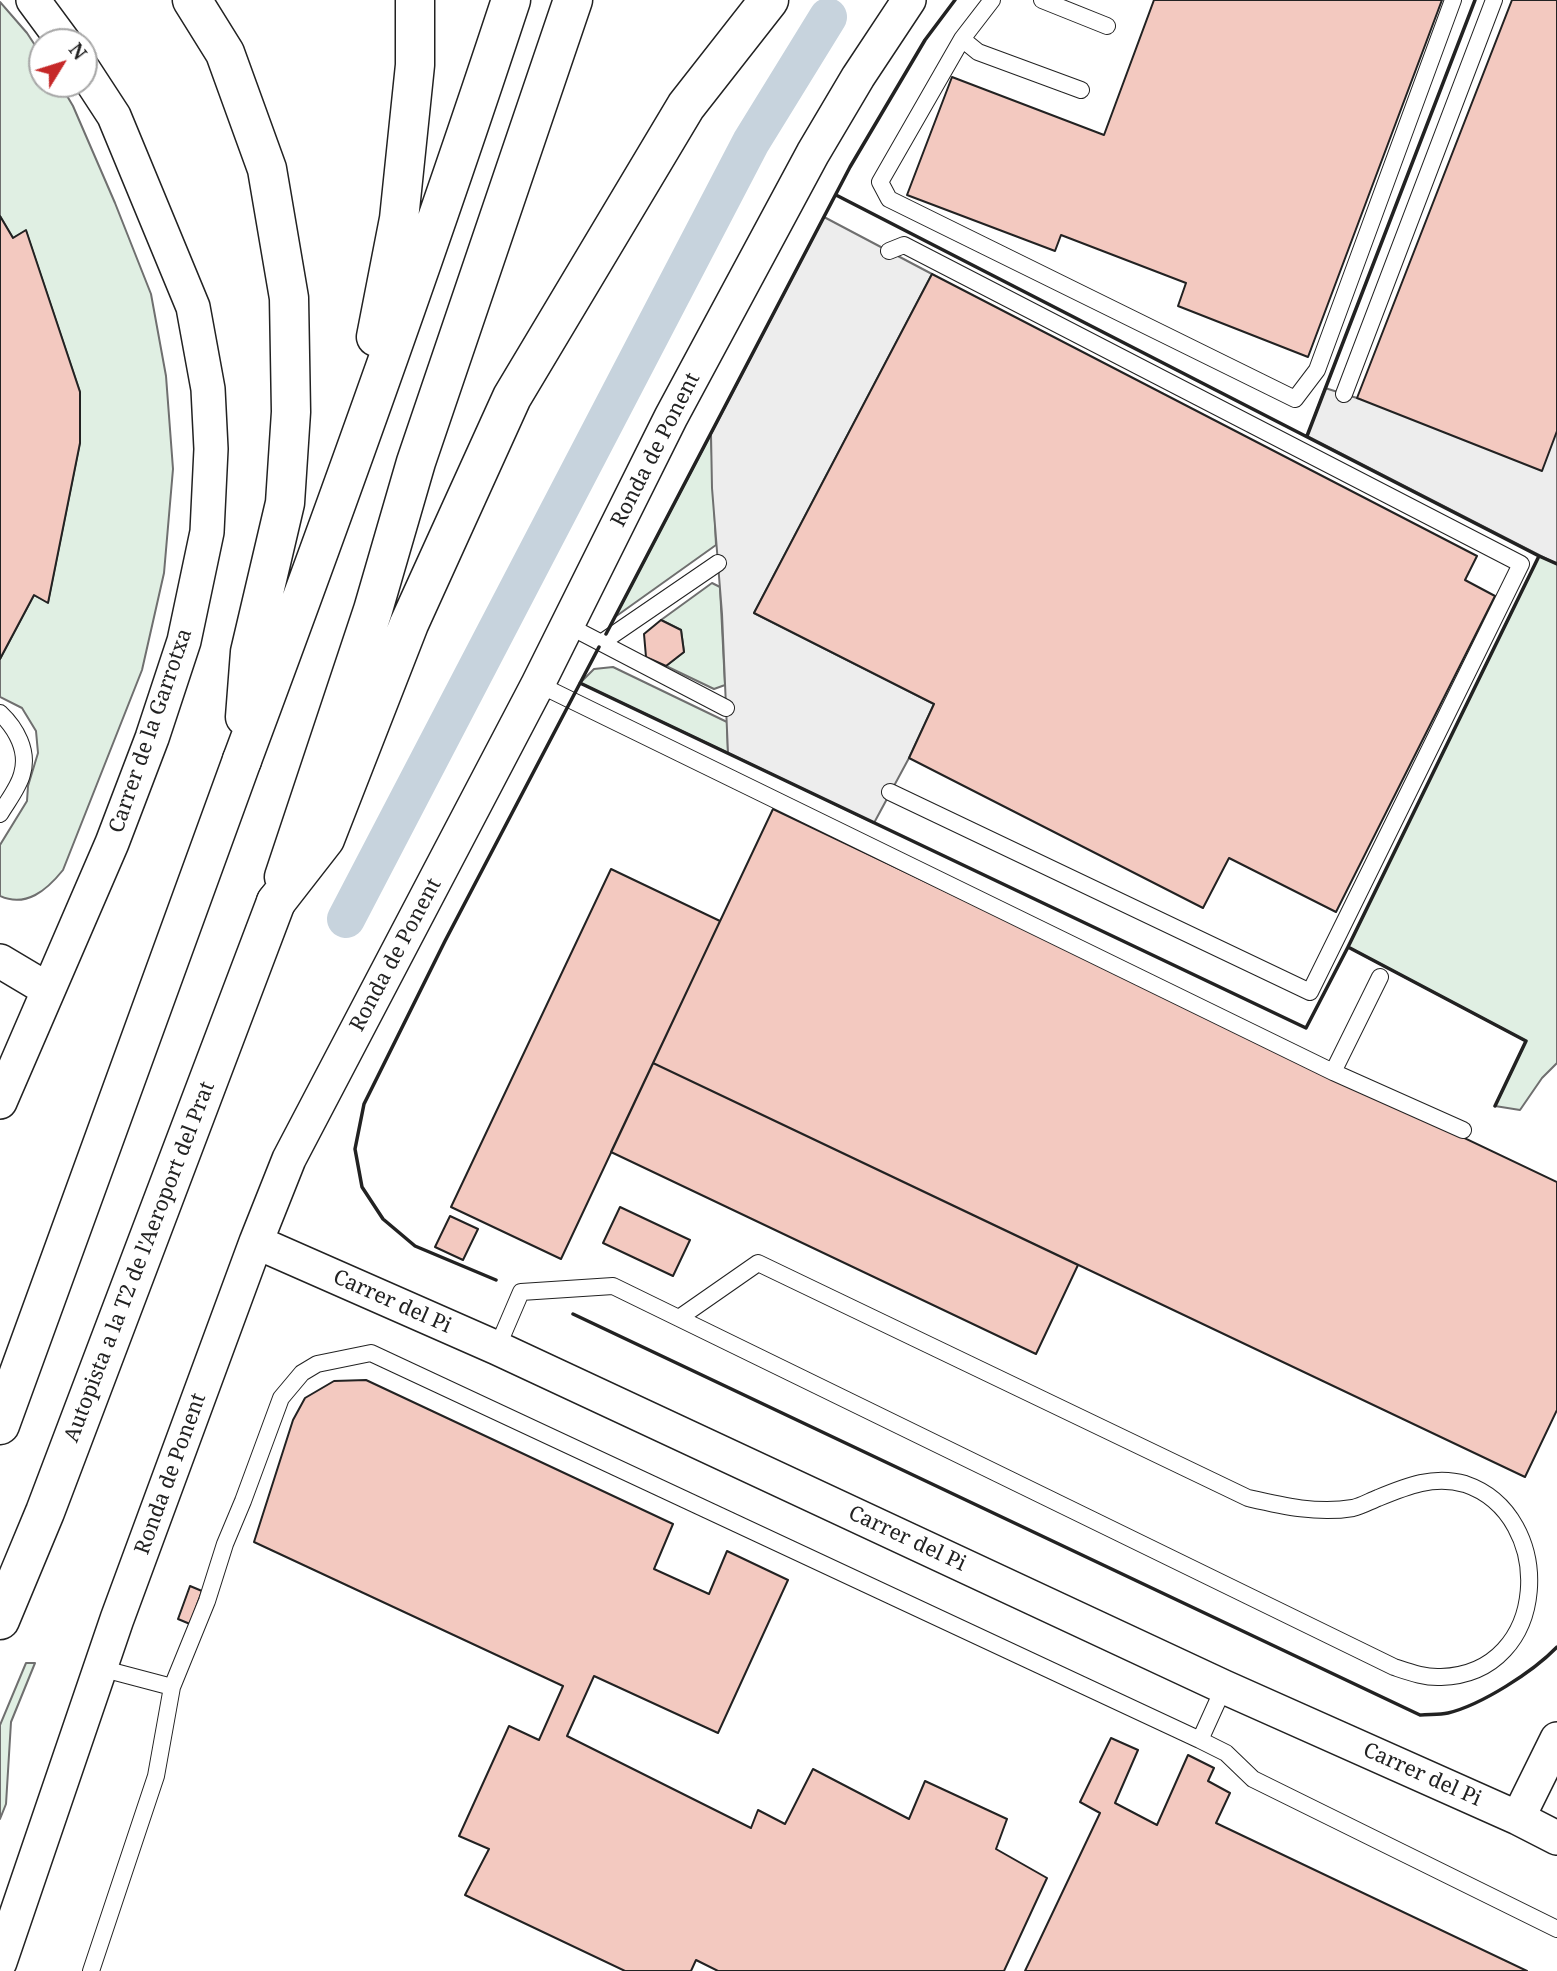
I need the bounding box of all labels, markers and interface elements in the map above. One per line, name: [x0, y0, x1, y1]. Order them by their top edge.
north arrow: [28, 28, 98, 98]
text: N: [63, 37, 93, 65]
street label: Ronda de Ponent: [606, 369, 706, 531]
street label: Carrer de la Garrotxa: [104, 625, 198, 837]
street label: Ronda de Ponent: [345, 874, 447, 1036]
street label: Autopista a la T2 de l'Aeroport del Prat: [59, 1078, 221, 1446]
street label: Carrer del Pi: [329, 1265, 455, 1339]
street label: Ronda de Ponent: [130, 1390, 212, 1558]
street label: Carrer del Pi: [844, 1501, 970, 1577]
street label: Carrer del Pi: [1359, 1738, 1485, 1812]

